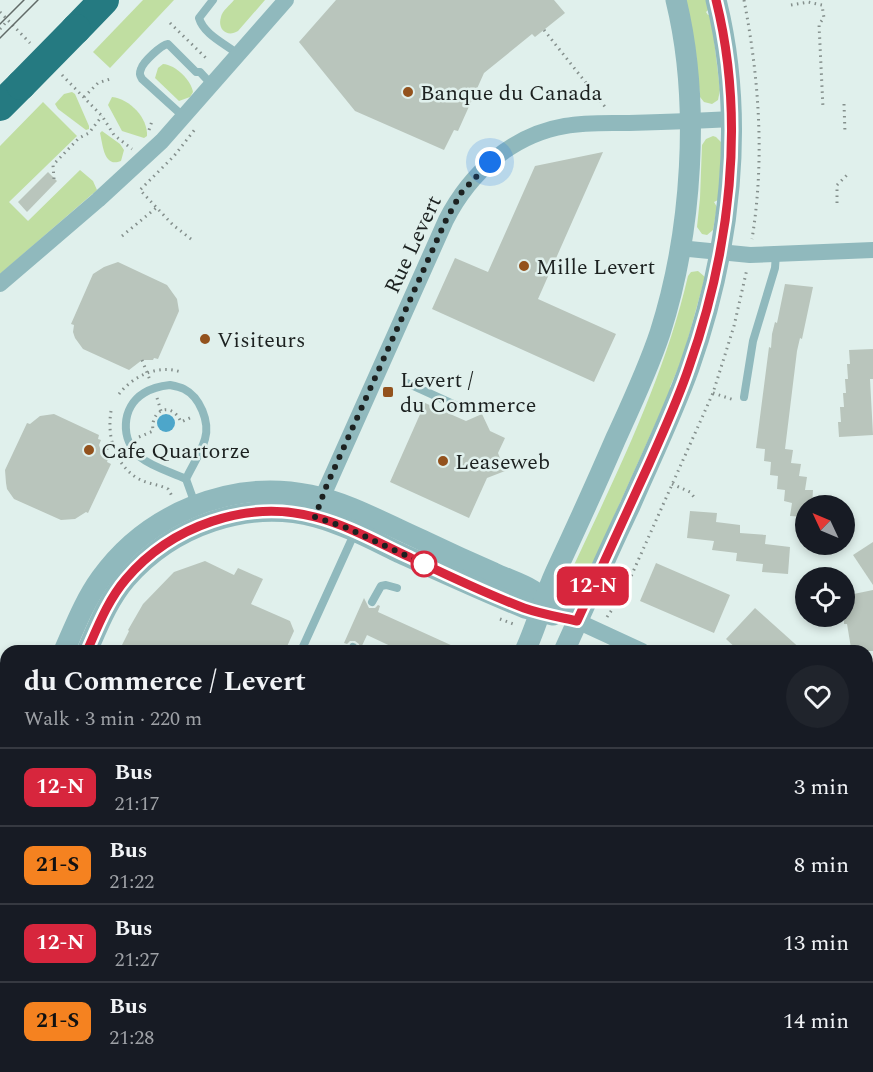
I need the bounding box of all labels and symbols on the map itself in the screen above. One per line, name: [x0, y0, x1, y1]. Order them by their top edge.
place label: Banque du Canada: [420, 77, 602, 110]
marker: Banque du Canada: [401, 85, 415, 99]
your location: [475, 147, 505, 177]
street label: Rue Levert: [376, 190, 451, 299]
place label: Mille Levert: [536, 251, 656, 284]
marker: Mille Levert: [517, 259, 531, 273]
place label: Visiteurs: [217, 324, 306, 357]
marker: Visiteurs: [198, 332, 212, 346]
place label: Levert / du Commerce: [400, 364, 536, 422]
marker: Levert / du Commerce: [381, 385, 395, 399]
place label: Cafe Quartorze: [101, 435, 250, 468]
marker: Cafe Quartorze: [82, 443, 96, 457]
place label: Leaseweb: [455, 446, 550, 479]
marker: Leaseweb: [436, 454, 450, 468]
north arrow: [795, 495, 855, 555]
unlabelled marker: [411, 551, 437, 577]
line badge: 12-N: [551, 566, 635, 606]

